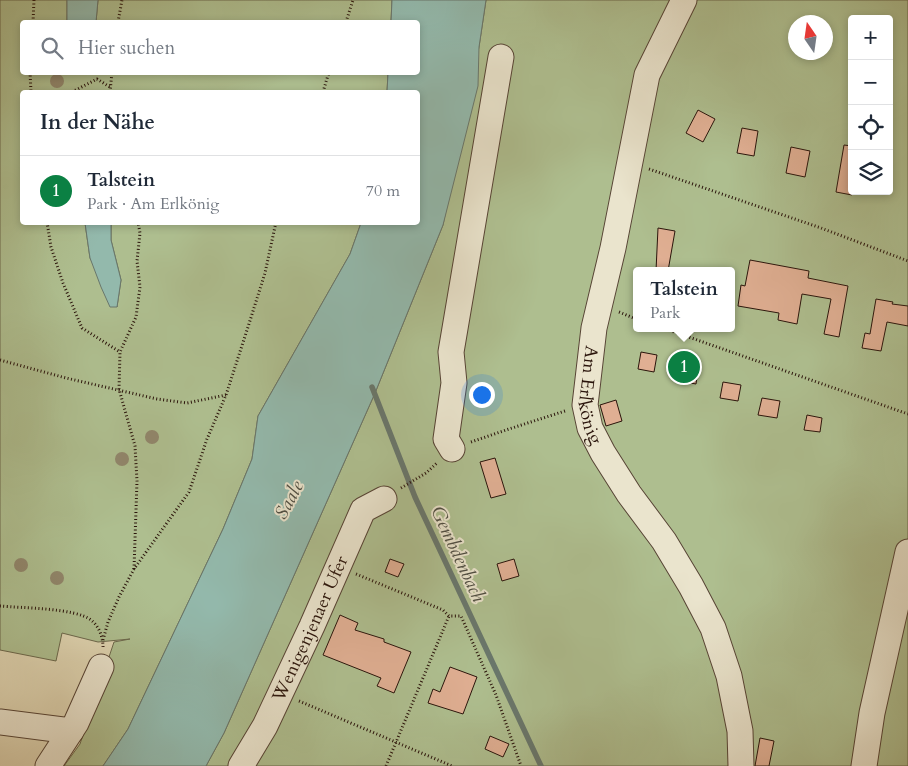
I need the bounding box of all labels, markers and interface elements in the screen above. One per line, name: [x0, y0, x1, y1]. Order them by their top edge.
north arrow: [788, 15, 833, 60]
map controls: [848, 15, 893, 195]
button: +: [848, 15, 893, 60]
search box: [20, 20, 420, 75]
icon: search: [38, 34, 66, 62]
text: Hier suchen: [78, 35, 175, 61]
button: −: [848, 60, 893, 105]
button: locate: [848, 105, 893, 150]
text: In der Nähe: [40, 108, 155, 137]
button: layers: [848, 150, 893, 195]
text: Talstein: [87, 167, 155, 193]
text: 1: [52, 180, 60, 202]
text: 70 m: [366, 180, 400, 202]
text: Park · Am Erlkönig: [87, 193, 219, 215]
popup: [633, 267, 735, 332]
text: Talstein: [650, 276, 718, 302]
text: Park: [650, 302, 681, 324]
street label: Am Erlkönig: [572, 344, 609, 449]
pin: 1: [668, 348, 700, 386]
your location: [469, 382, 495, 408]
water label: Saale: [268, 476, 310, 524]
water label: Gembdenbach: [424, 502, 492, 606]
street label: Wenigenjenaer Ufer: [265, 551, 354, 706]

